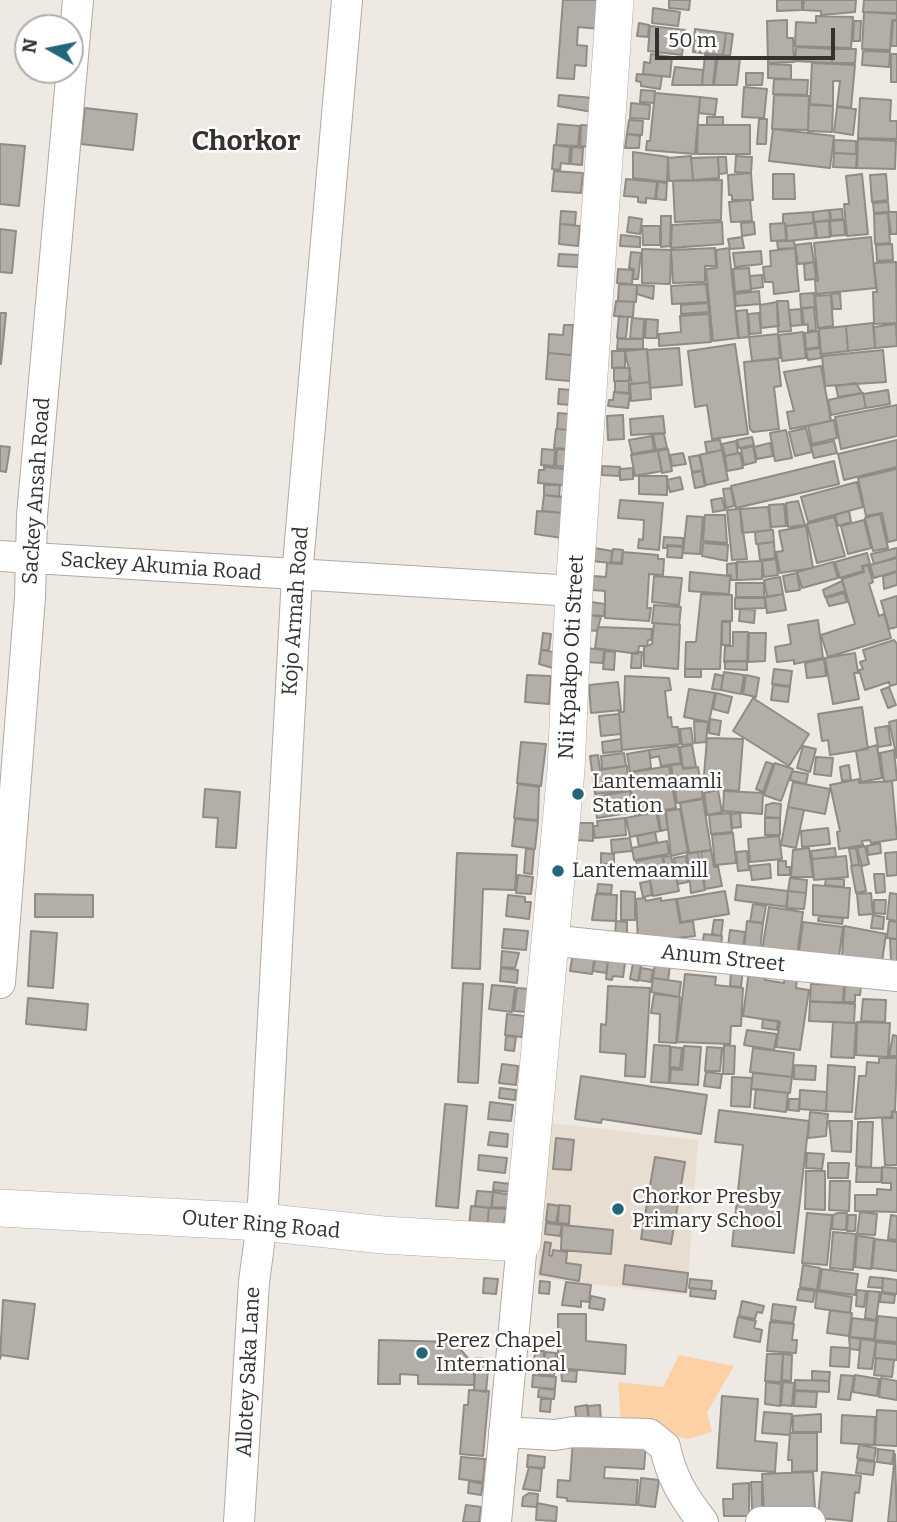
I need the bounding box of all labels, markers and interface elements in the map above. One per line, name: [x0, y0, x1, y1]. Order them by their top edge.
north arrow: [14, 14, 84, 84]
scale bar: [659, 14, 839, 58]
text: 50 m: [668, 27, 717, 53]
text: N: [17, 37, 42, 55]
district label: Chorkor: [192, 125, 300, 159]
street label: Sackey Ansah Road: [18, 397, 56, 585]
street label: Kojo Armah Road: [278, 526, 314, 696]
street label: Sackey Akumia Road: [59, 547, 263, 587]
street label: Nii Kpakpo Oti Street: [554, 554, 590, 760]
place label: Lantemaamli Station: [592, 769, 722, 819]
marker: Lantemaamli Station: [570, 786, 586, 802]
place label: Lantemaamill: [572, 858, 708, 884]
marker: Lantemaamill: [550, 863, 566, 879]
street label: Anum Street: [660, 940, 786, 978]
place label: Chorkor Presby Primary School: [632, 1184, 782, 1234]
marker: Chorkor Presby Primary School: [610, 1201, 626, 1217]
street label: Outer Ring Road: [181, 1206, 341, 1244]
street label: Allotey Saka Lane: [232, 1286, 266, 1458]
place label: Perez Chapel International: [436, 1328, 566, 1378]
marker: Perez Chapel International: [414, 1345, 430, 1361]

